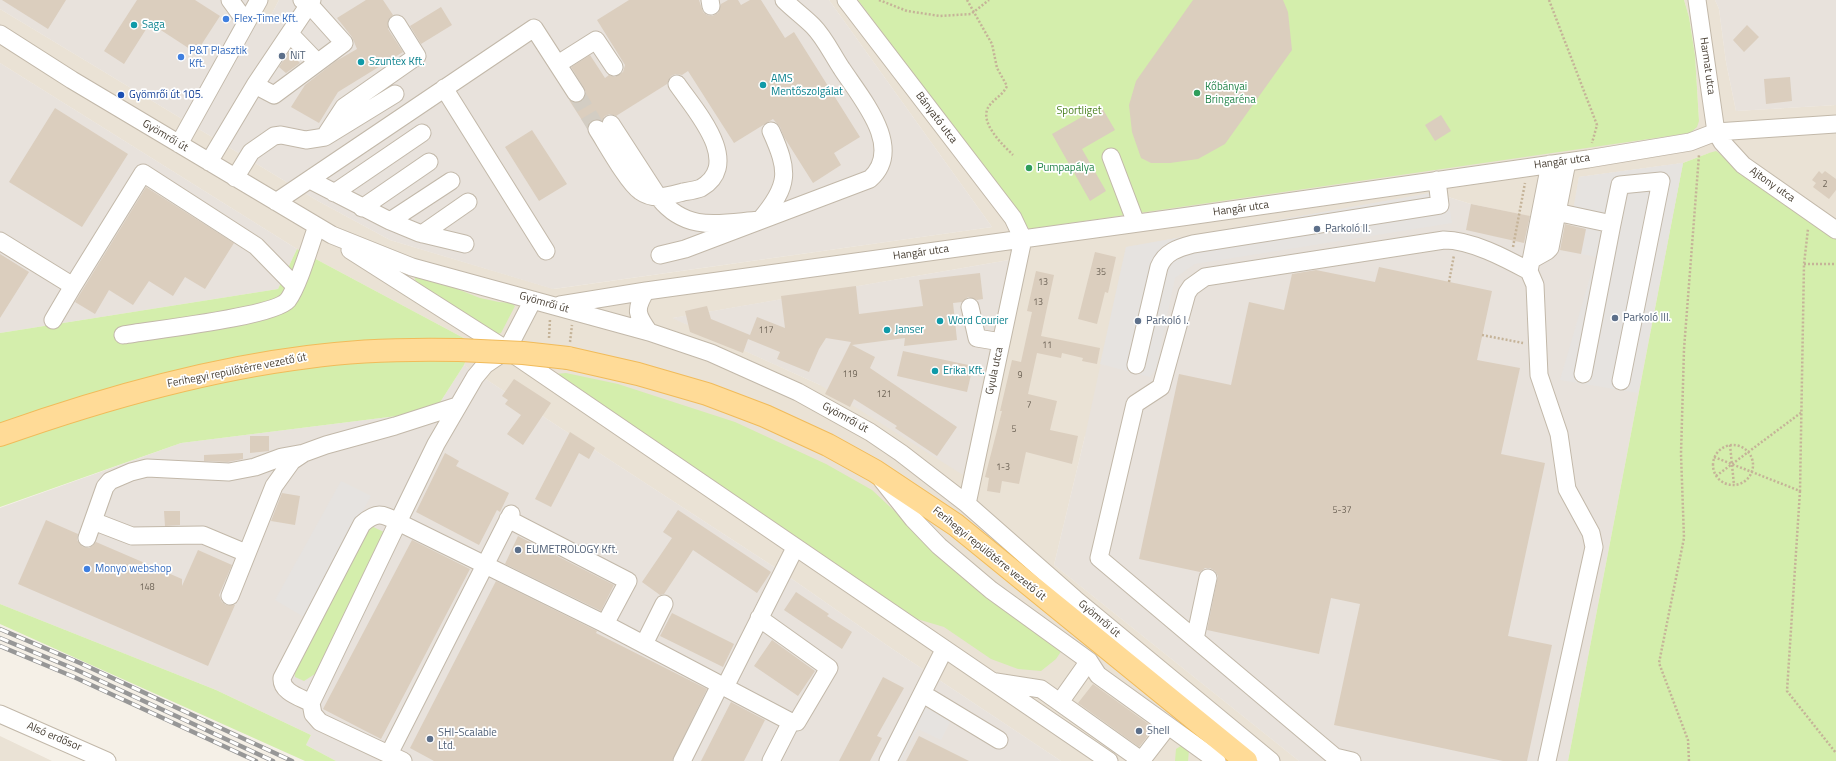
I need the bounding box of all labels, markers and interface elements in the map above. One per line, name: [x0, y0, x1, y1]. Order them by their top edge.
place label: Flex-Time Kft.: [234, 12, 298, 26]
marker: Flex-Time Kft.: [221, 14, 231, 24]
place label: Saga: [142, 18, 165, 32]
marker: Saga: [129, 20, 139, 30]
street label: Harmat utca: [1696, 36, 1718, 96]
place label: P&T Plasztik Kft.: [189, 44, 247, 70]
place label: NiT: [290, 49, 306, 63]
marker: NiT: [277, 51, 287, 61]
marker: P&T Plasztik Kft.: [176, 52, 186, 62]
place label: Szuntex Kft.: [369, 55, 425, 69]
marker: Szuntex Kft.: [356, 57, 366, 67]
place label: AMS Mentőszolgálat: [771, 72, 843, 98]
marker: AMS Mentőszolgálat: [758, 80, 768, 90]
place label: Kőbányai Bringaréna: [1205, 80, 1256, 106]
place label: Gyömrői út 105.: [129, 88, 203, 102]
marker: Kőbányai Bringaréna: [1192, 88, 1202, 98]
marker: Gyömrői út 105.: [116, 90, 126, 100]
street label: Bányató utca: [912, 90, 960, 146]
park label: Sportliget: [1056, 104, 1102, 118]
street label: Gyömrői út: [140, 117, 190, 155]
street label: Hangár utca: [1533, 152, 1591, 172]
place label: Pumpapálya: [1037, 161, 1094, 175]
marker: Pumpapálya: [1024, 163, 1034, 173]
street label: Ajtony utca: [1747, 165, 1797, 205]
house number: 2: [1822, 180, 1828, 190]
street label: Hangár utca: [1212, 199, 1270, 219]
place label: Parkoló II.: [1325, 222, 1370, 236]
marker: Parkoló II.: [1312, 224, 1322, 234]
street label: Hangár utca: [892, 243, 950, 263]
house number: 35: [1096, 268, 1106, 278]
house number: 13: [1038, 278, 1048, 288]
street label: Gyömrői út: [518, 290, 570, 316]
house number: 13: [1033, 298, 1043, 308]
place label: Parkoló III.: [1623, 311, 1671, 325]
marker: Parkoló III.: [1610, 313, 1620, 323]
place label: Word Courier: [948, 314, 1008, 328]
place label: Parkoló I.: [1146, 314, 1189, 328]
marker: Word Courier: [935, 316, 945, 326]
marker: Parkoló I.: [1133, 316, 1143, 326]
place label: Janser: [895, 323, 924, 337]
marker: Janser: [882, 325, 892, 335]
house number: 117: [758, 326, 774, 336]
house number: 11: [1042, 341, 1052, 351]
street label: Gyula utca: [984, 346, 1006, 396]
street label: Ferihegyi repülőtérre vezető út: [166, 351, 308, 391]
place label: Erika Kft.: [943, 364, 985, 378]
marker: Erika Kft.: [930, 366, 940, 376]
house number: 119: [842, 370, 858, 380]
house number: 9: [1017, 371, 1023, 381]
house number: 121: [876, 390, 892, 400]
street label: Gyömrői út: [820, 400, 870, 436]
house number: 7: [1026, 401, 1032, 411]
house number: 5: [1011, 425, 1017, 435]
house number: 1-3: [996, 463, 1010, 473]
street label: Ferihegyi repülőtérre vezető út: [930, 504, 1048, 604]
house number: 5-37: [1332, 506, 1352, 516]
place label: EUMETROLOGY Kft.: [526, 543, 618, 557]
marker: EUMETROLOGY Kft.: [513, 545, 523, 555]
place label: Monyo webshop: [95, 562, 172, 576]
marker: Monyo webshop: [82, 564, 92, 574]
house number: 148: [139, 583, 155, 593]
street label: Gyömrői út: [1075, 598, 1123, 640]
street label: Alsó erdősor: [25, 720, 83, 754]
place label: Shell: [1147, 724, 1170, 738]
place label: SHI-Scalable Ltd.: [438, 726, 497, 752]
marker: Shell: [1134, 726, 1144, 736]
marker: SHI-Scalable Ltd.: [425, 734, 435, 744]

